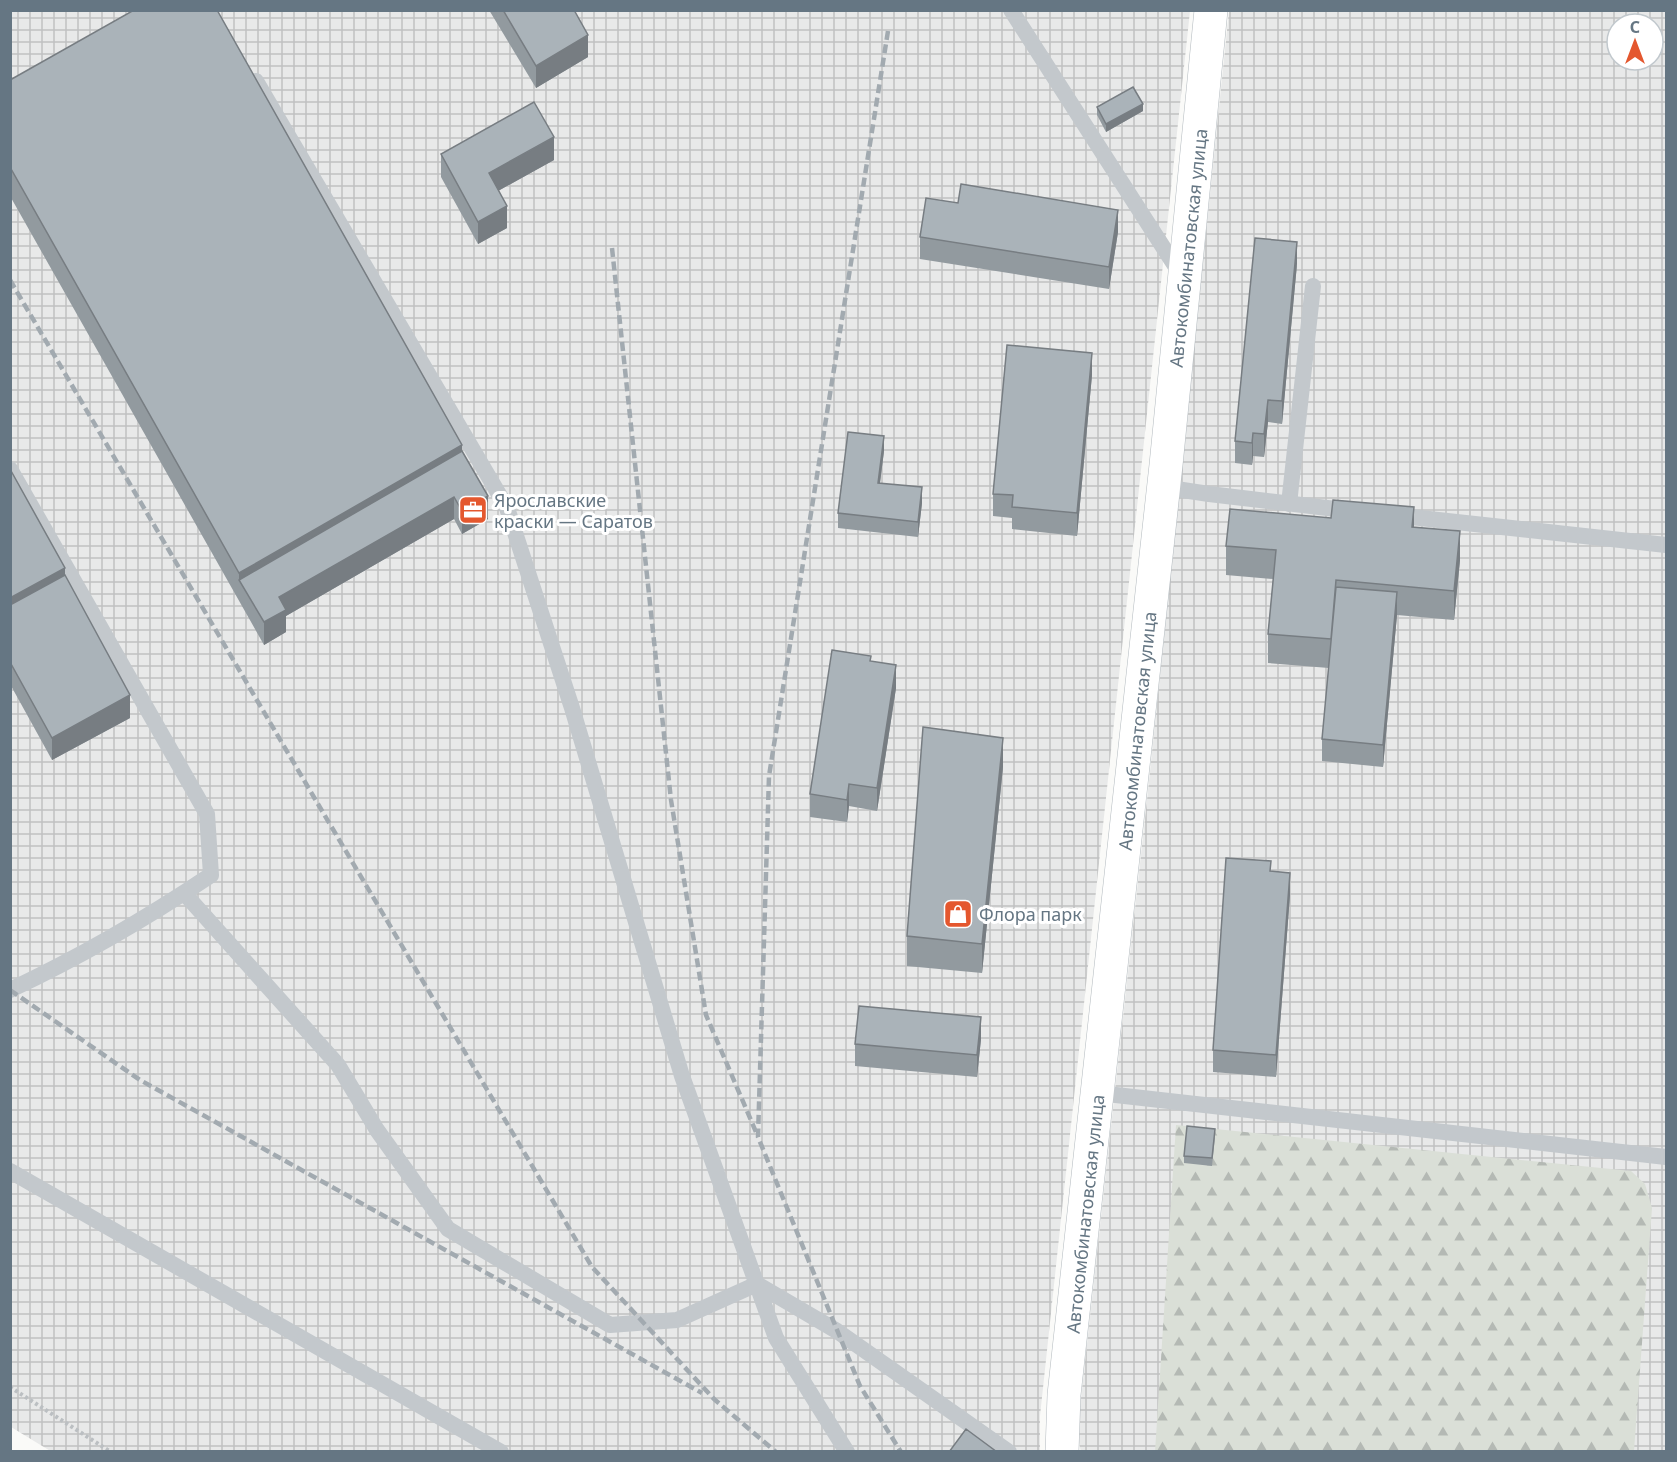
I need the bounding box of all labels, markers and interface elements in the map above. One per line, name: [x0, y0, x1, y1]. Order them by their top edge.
north arrow: [1605, 12, 1665, 72]
text: С: [1630, 16, 1640, 38]
street label: Автокомбинатовская улица: [1164, 127, 1212, 369]
place label: Ярославские краски — Саратов: [494, 488, 653, 533]
office icon: Ярославские краски — Саратов: [457, 494, 489, 526]
street label: Автокомбинатовская улица: [1113, 610, 1161, 852]
shop icon: Флора парк: [942, 898, 974, 930]
place label: Флора парк: [979, 902, 1082, 926]
street label: Автокомбинатовская улица: [1061, 1093, 1109, 1335]

